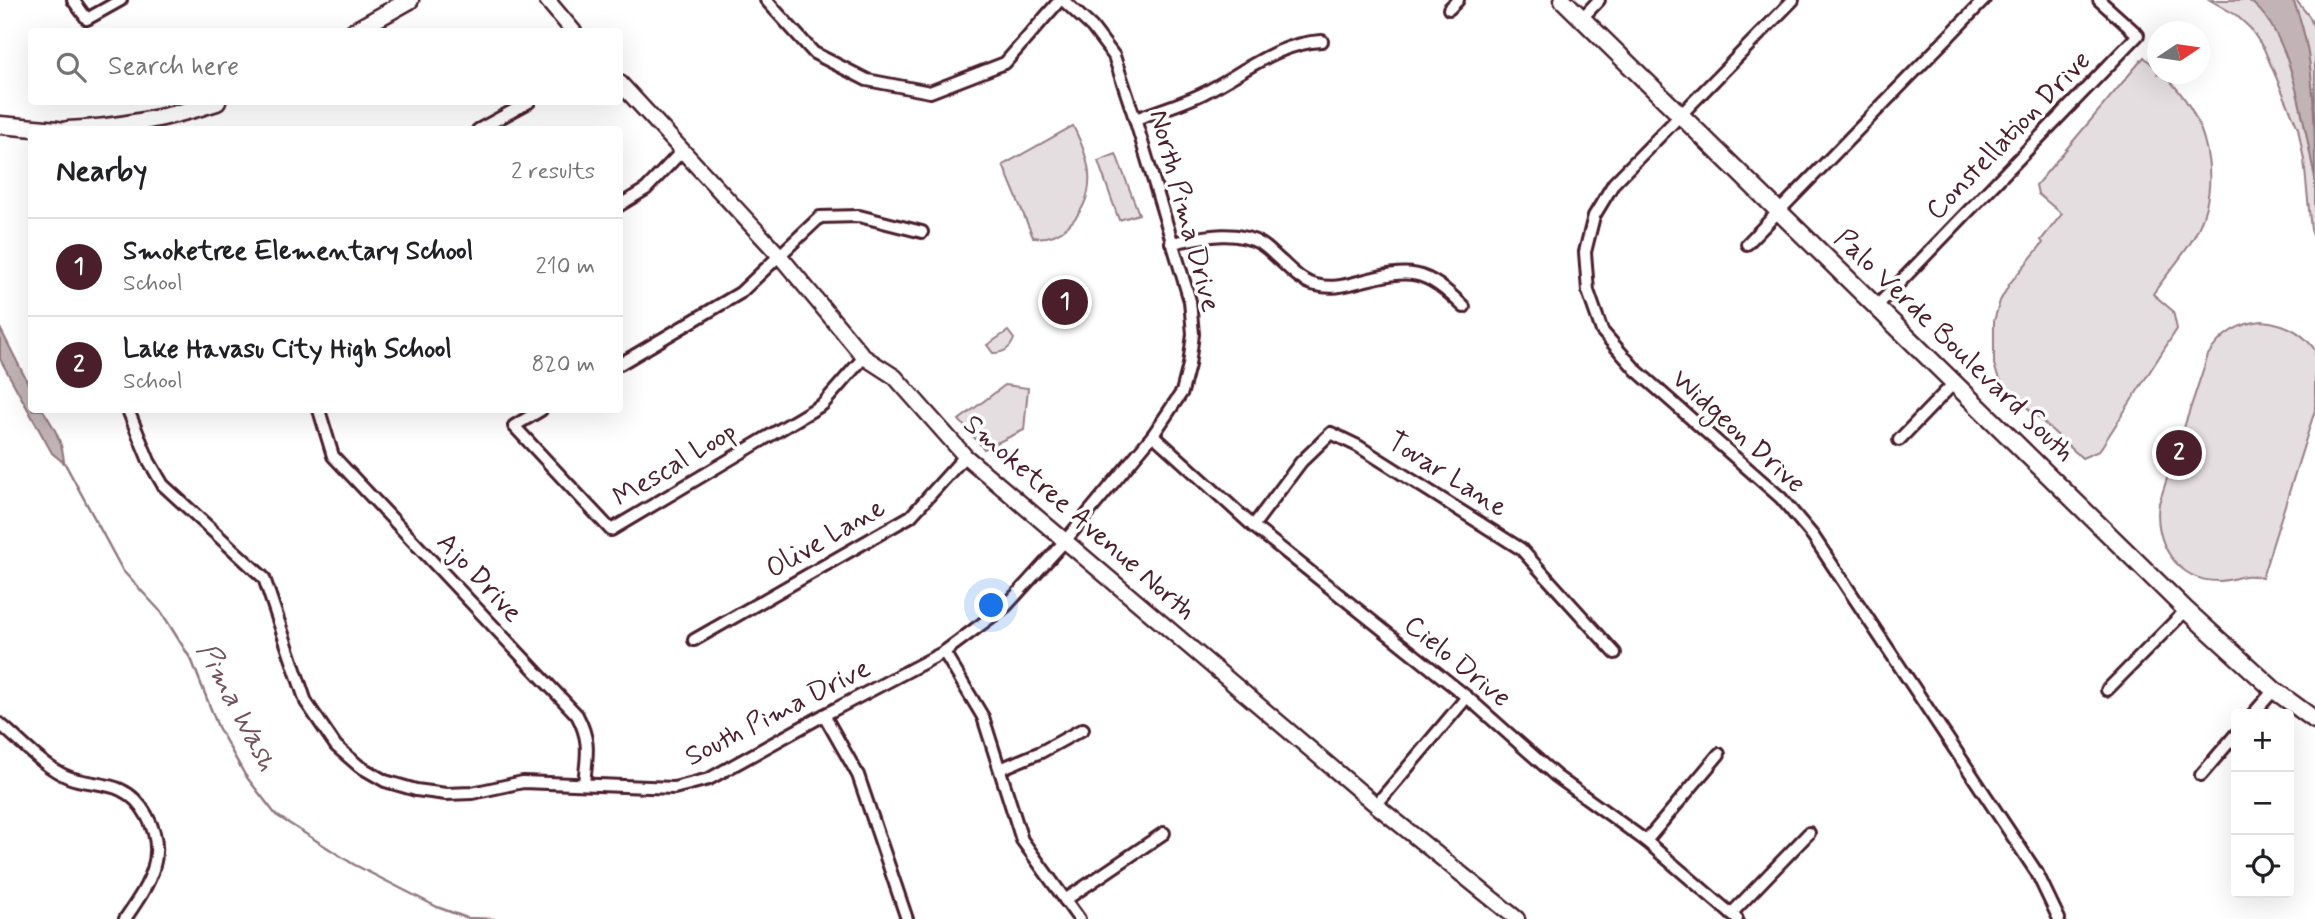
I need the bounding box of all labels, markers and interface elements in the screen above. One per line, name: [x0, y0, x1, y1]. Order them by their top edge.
north arrow: [2147, 21, 2210, 84]
search box: [28, 28, 623, 105]
street label: Constellation Drive: [1918, 43, 2100, 229]
icon: search: [52, 48, 90, 86]
text: Search here: [108, 50, 239, 84]
street label: North Pima Drive: [1139, 106, 1229, 316]
text: Nearby: [56, 152, 147, 191]
text: 2 results: [511, 157, 595, 187]
street label: Palo Verde Boulevard South: [1826, 221, 2082, 471]
text: Smoketree Elementary School: [123, 235, 473, 269]
text: 1: [74, 252, 84, 282]
text: 210 m: [535, 252, 595, 282]
text: School: [123, 269, 183, 299]
pin: 1: [1042, 276, 1088, 328]
text: Lake Havasu City High School: [123, 333, 452, 367]
text: 2: [73, 350, 85, 380]
text: 820 m: [532, 350, 595, 380]
street label: Widgeon Drive: [1661, 362, 1813, 504]
text: School: [123, 367, 183, 397]
street label: Smoketree Avenue North: [955, 407, 1203, 629]
street label: Mescal Loop: [606, 414, 744, 516]
street label: Tovar Lane: [1380, 423, 1514, 527]
pin: 2: [2156, 427, 2202, 479]
street label: Olive Lane: [759, 490, 893, 588]
street label: Ajo Drive: [428, 525, 530, 631]
your location: [974, 588, 1008, 622]
street label: Cielo Drive: [1396, 607, 1518, 717]
water label: Pima Wash: [187, 636, 287, 778]
street label: South Pima Drive: [679, 650, 877, 776]
map controls: [2231, 709, 2294, 898]
button: +: [2231, 709, 2294, 772]
button: −: [2231, 772, 2294, 835]
button: locate: [2231, 835, 2294, 898]

